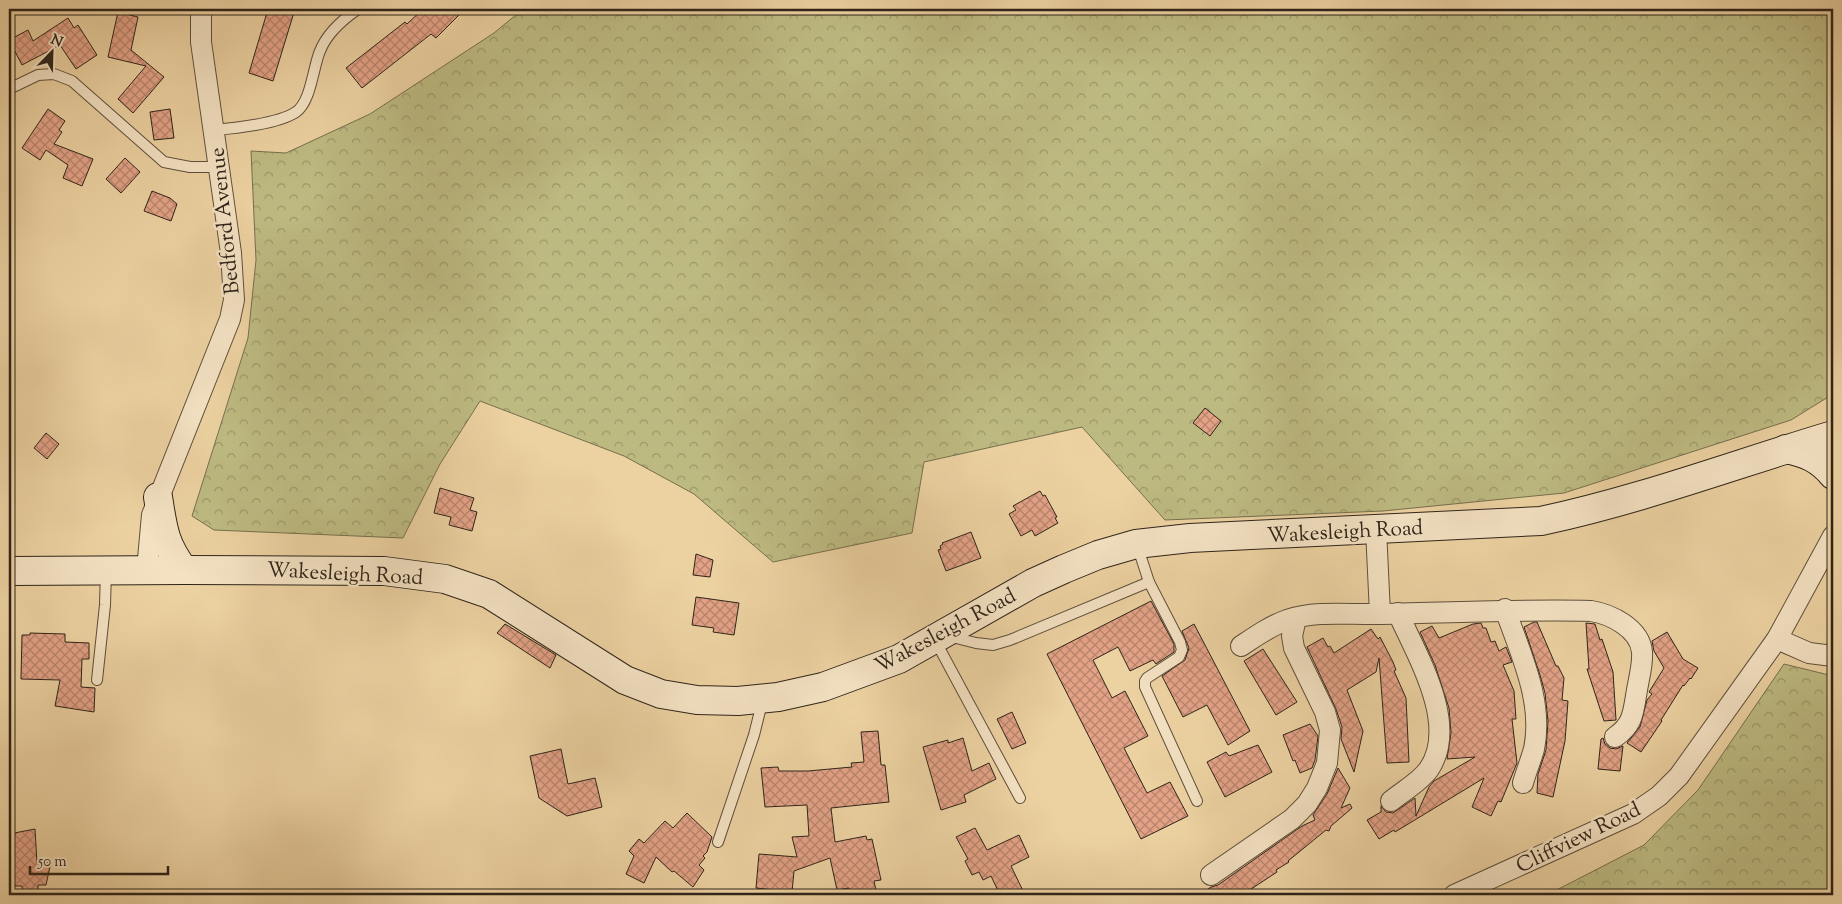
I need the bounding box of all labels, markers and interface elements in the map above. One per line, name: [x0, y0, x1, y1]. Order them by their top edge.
north arrow: [28, 28, 78, 78]
text: N: [47, 30, 65, 53]
street label: Bedford Avenue: [203, 146, 249, 296]
street label: Wakesleigh Road: [1266, 514, 1424, 552]
street label: Wakesleigh Road: [266, 556, 424, 594]
street label: Wakesleigh Road: [870, 582, 1022, 682]
street label: Cliffview Road: [1512, 796, 1646, 882]
scale bar: [30, 844, 168, 876]
text: 50 m: [37, 852, 67, 873]

